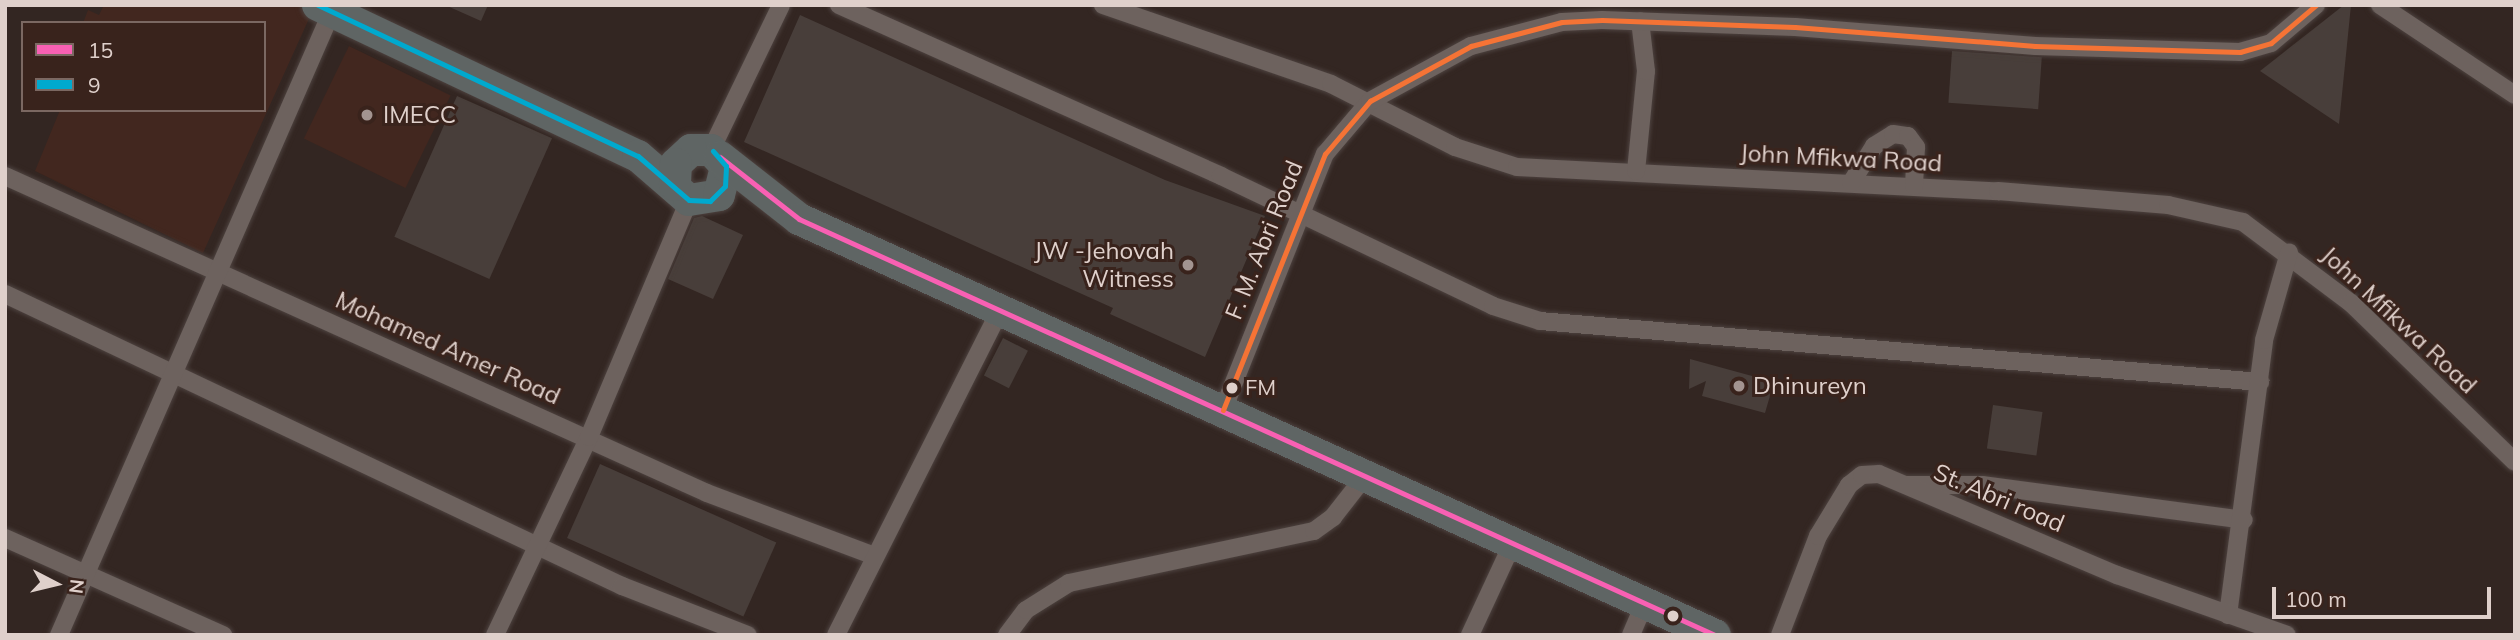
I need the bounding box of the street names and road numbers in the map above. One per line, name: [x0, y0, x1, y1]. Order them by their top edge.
street label: John Mfikwa Road: [1739, 138, 1943, 178]
street label: F. M. Abri Road: [1219, 157, 1309, 323]
street label: John Mfikwa Road: [2315, 240, 2483, 400]
street label: Mohamed Amer Road: [331, 285, 565, 411]
street label: St. Abri road: [1929, 458, 2069, 538]

